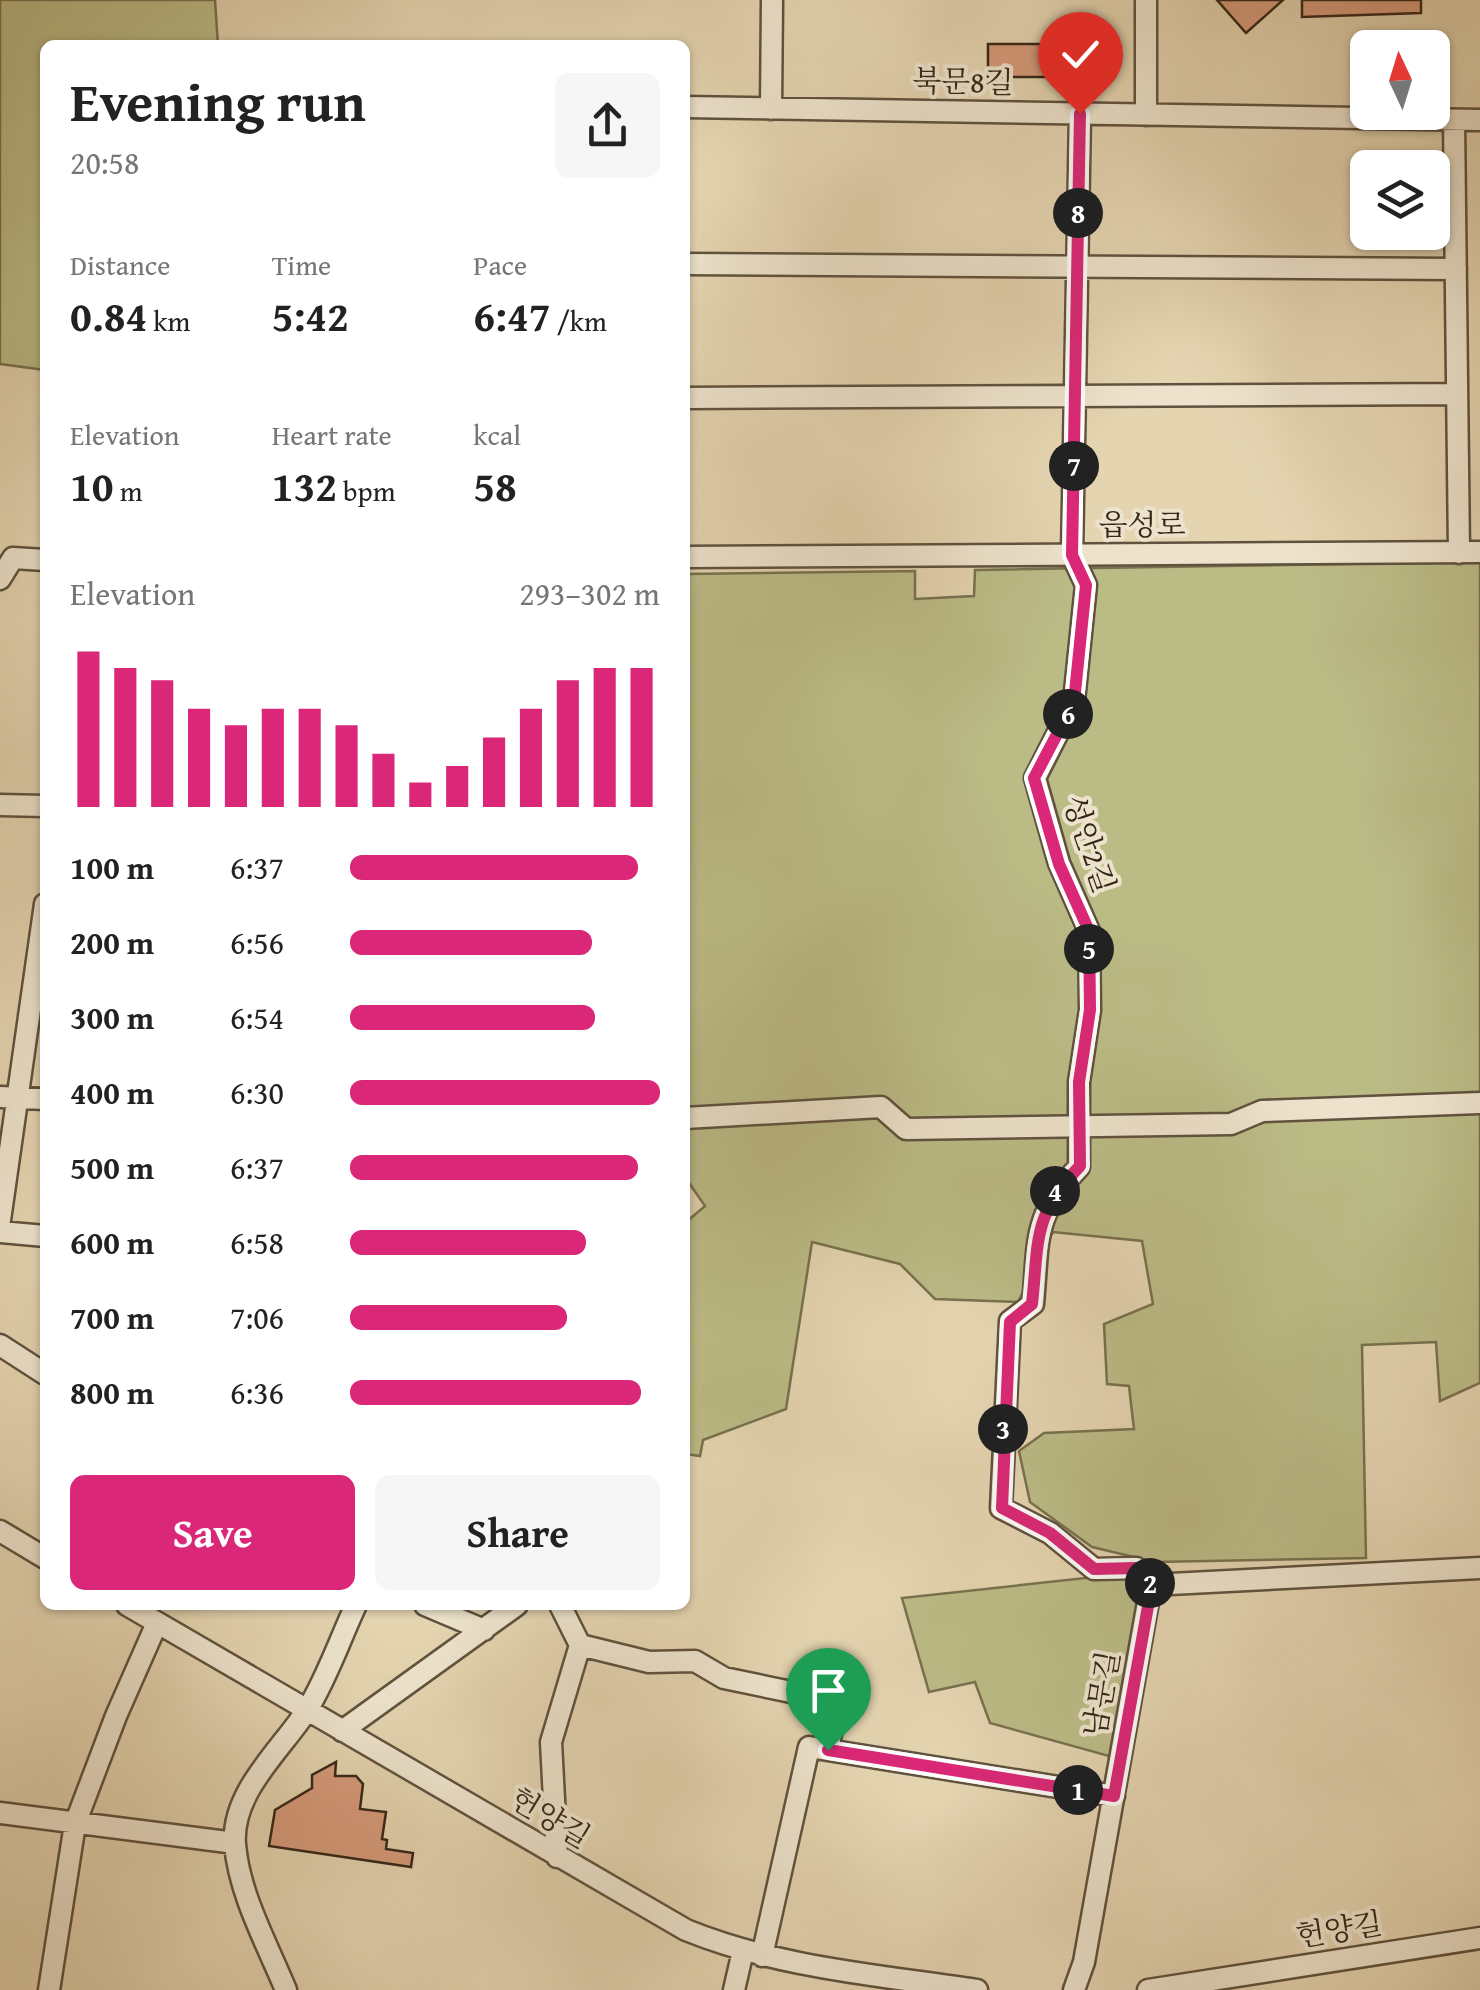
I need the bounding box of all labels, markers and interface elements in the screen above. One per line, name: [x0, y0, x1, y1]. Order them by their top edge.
pin: [1038, 12, 1123, 115]
icon: check: [1053, 27, 1108, 82]
north arrow: [1350, 30, 1450, 130]
map controls: [1350, 30, 1450, 250]
street label: 북문8길: [912, 58, 1014, 104]
text: Evening run: [70, 61, 366, 141]
button: share: [555, 73, 660, 178]
text: 20:58: [70, 139, 139, 186]
button: layers: [1350, 150, 1450, 250]
pin: 8: [1053, 188, 1103, 238]
text: 8: [1071, 192, 1085, 233]
text: Distance: [70, 244, 170, 285]
text: Time: [272, 244, 331, 285]
text: Pace: [473, 244, 527, 285]
text: 0.84: [70, 285, 147, 346]
text: 5:42: [272, 285, 349, 346]
text: 6:47: [473, 285, 550, 346]
text: km: [147, 300, 190, 341]
text: /km: [550, 300, 607, 341]
text: Elevation: [70, 414, 180, 455]
text: Heart rate: [272, 414, 392, 455]
text: kcal: [473, 414, 521, 455]
pin: 7: [1049, 441, 1099, 491]
text: 7: [1067, 445, 1081, 486]
text: 10: [70, 455, 114, 516]
text: 132: [272, 455, 337, 516]
text: 58: [473, 455, 517, 516]
text: m: [114, 470, 143, 511]
text: bpm: [337, 470, 396, 511]
street label: 읍성로: [1099, 502, 1185, 546]
text: Elevation: [70, 570, 195, 617]
text: 293–302 m: [519, 570, 660, 617]
pin: 6: [1043, 689, 1093, 739]
text: 6: [1061, 693, 1075, 734]
street label: 성안2길: [1053, 789, 1127, 899]
text: 100 m: [70, 844, 154, 891]
text: 6:37: [230, 844, 284, 891]
text: 200 m: [70, 919, 154, 966]
text: 6:56: [230, 919, 284, 966]
pin: 5: [1064, 924, 1114, 974]
text: 5: [1082, 928, 1096, 969]
text: 300 m: [70, 994, 154, 1041]
text: 6:54: [230, 994, 284, 1041]
text: 400 m: [70, 1069, 154, 1116]
text: 6:30: [230, 1069, 284, 1116]
text: 500 m: [70, 1144, 154, 1191]
text: 6:37: [230, 1144, 284, 1191]
pin: 4: [1030, 1166, 1080, 1216]
text: 4: [1048, 1170, 1062, 1211]
text: 600 m: [70, 1219, 154, 1266]
text: 6:58: [230, 1219, 284, 1266]
text: 700 m: [70, 1294, 154, 1341]
text: 7:06: [230, 1294, 284, 1341]
text: 800 m: [70, 1369, 154, 1416]
text: 6:36: [230, 1369, 284, 1416]
pin: 3: [978, 1404, 1028, 1454]
text: 3: [996, 1408, 1010, 1449]
button: Save: [70, 1475, 355, 1590]
button: Share: [375, 1475, 660, 1590]
pin: 2: [1125, 1558, 1175, 1608]
text: 2: [1143, 1562, 1157, 1603]
street label: 남문길: [1072, 1647, 1130, 1740]
pin: [786, 1648, 871, 1751]
icon: arrive: [801, 1663, 856, 1718]
pin: 1: [1053, 1765, 1103, 1815]
text: 1: [1071, 1769, 1085, 1810]
street label: 헌양길: [502, 1776, 599, 1858]
street label: 헌양길: [1292, 1900, 1385, 1958]

